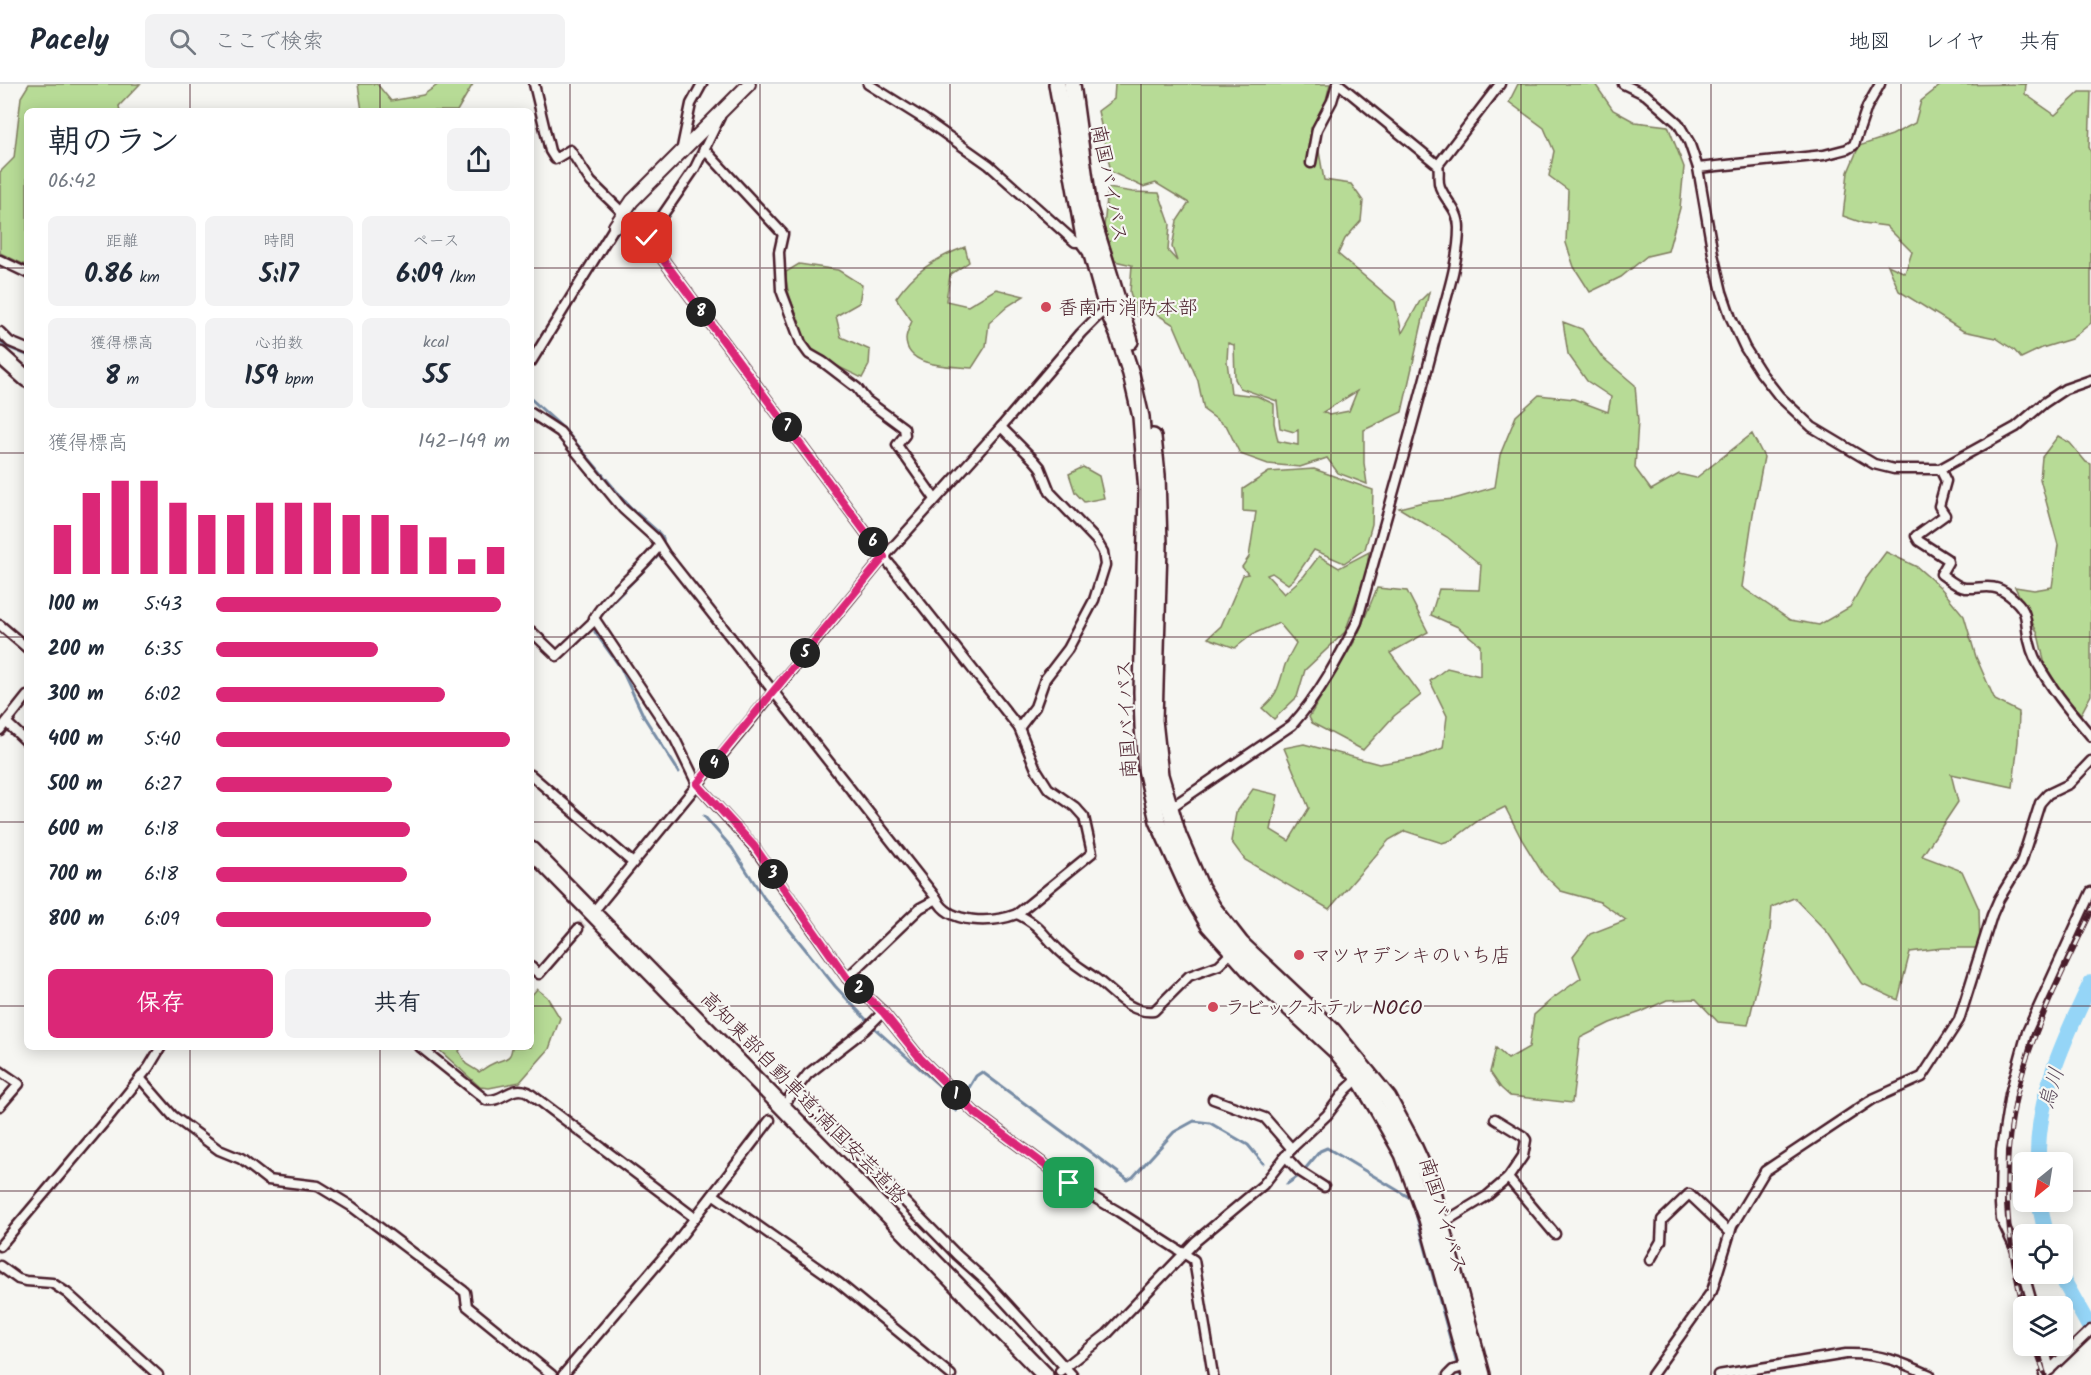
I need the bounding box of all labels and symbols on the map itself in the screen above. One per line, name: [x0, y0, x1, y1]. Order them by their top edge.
street label: 南国バイパス: [1081, 122, 1135, 245]
pin: [621, 212, 672, 263]
place label: 香南市消防本部: [1058, 293, 1198, 325]
pin: 8: [686, 297, 716, 327]
marker: 香南市消防本部: [1039, 300, 1053, 314]
pin: 7: [772, 412, 802, 442]
pin: 6: [858, 527, 888, 557]
pin: 5: [790, 638, 820, 668]
street label: 南国バイパス: [1109, 658, 1147, 779]
pin: 4: [699, 749, 729, 779]
pin: 3: [758, 859, 788, 889]
place label: マツヤデンキのいち店: [1311, 941, 1511, 973]
marker: マツヤデンキのいち店: [1292, 948, 1306, 962]
pin: 2: [844, 974, 874, 1004]
street label: 高知東部自動車道;南国安芸道路: [692, 984, 913, 1212]
place label: ラビックホテル NOCO: [1225, 993, 1422, 1025]
marker: ラビックホテル NOCO: [1206, 1000, 1220, 1014]
water label: 烏川: [2031, 1064, 2074, 1113]
pin: 1: [941, 1080, 971, 1110]
north arrow: [2013, 1152, 2073, 1212]
street label: 南国バイパス: [1409, 1154, 1475, 1277]
pin: [1043, 1157, 1094, 1208]

